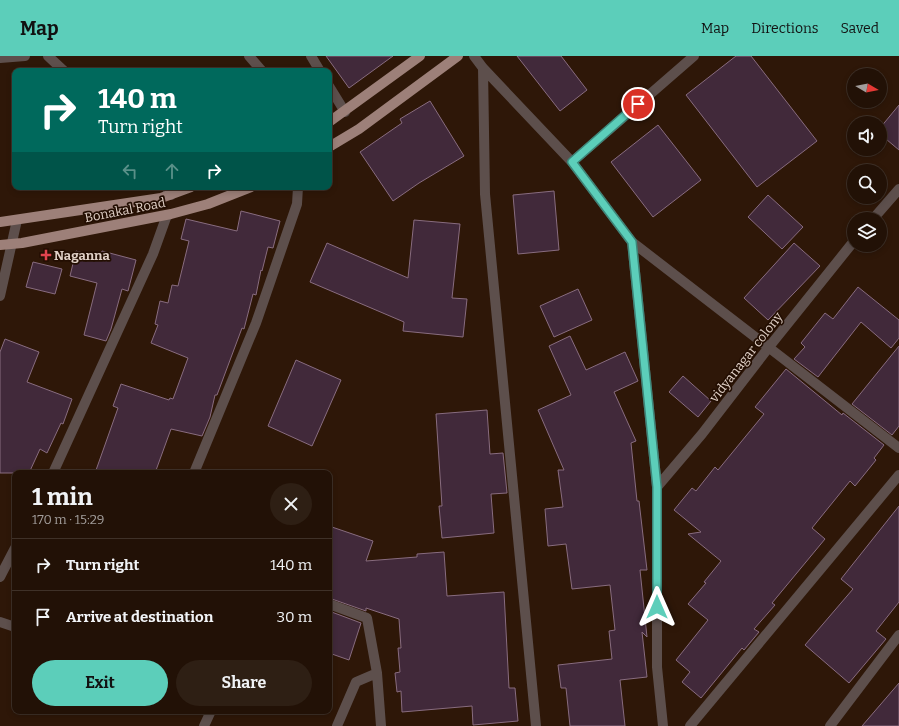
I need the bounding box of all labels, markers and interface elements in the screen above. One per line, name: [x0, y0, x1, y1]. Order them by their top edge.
text: Map: [20, 17, 59, 40]
text: Map: [701, 20, 729, 37]
text: Directions: [751, 20, 819, 37]
text: Saved: [841, 20, 879, 37]
north arrow: [847, 68, 887, 108]
map controls: [847, 68, 887, 252]
text: 140 m: [98, 82, 177, 115]
icon: right: [32, 84, 84, 136]
pin: [621, 87, 655, 121]
icon: arrive: [627, 93, 649, 115]
text: Turn right: [98, 116, 183, 138]
button: sound: [847, 116, 887, 156]
icon: left: [119, 160, 141, 182]
icon: ahead: [161, 160, 183, 182]
icon: right: [203, 160, 225, 182]
button: search: [847, 164, 887, 204]
street label: Bonakal Road: [83, 195, 167, 225]
button: layers: [847, 212, 887, 252]
place label: Naganna: [54, 248, 110, 263]
marker: Naganna: [41, 250, 51, 260]
street label: vidyanagar colony: [706, 309, 786, 406]
text: 1 min: [32, 483, 93, 511]
button: close: [270, 483, 312, 525]
text: 170 m · 15:29: [32, 512, 104, 527]
icon: right: [32, 554, 54, 576]
text: Turn right: [66, 556, 139, 574]
text: 140 m: [270, 556, 312, 574]
position arrow: [636, 586, 678, 628]
icon: arrive: [32, 606, 54, 628]
text: Arrive at destination: [66, 608, 213, 626]
text: 30 m: [277, 608, 312, 626]
button: Exit: [32, 660, 168, 706]
button: Share: [176, 660, 312, 706]

